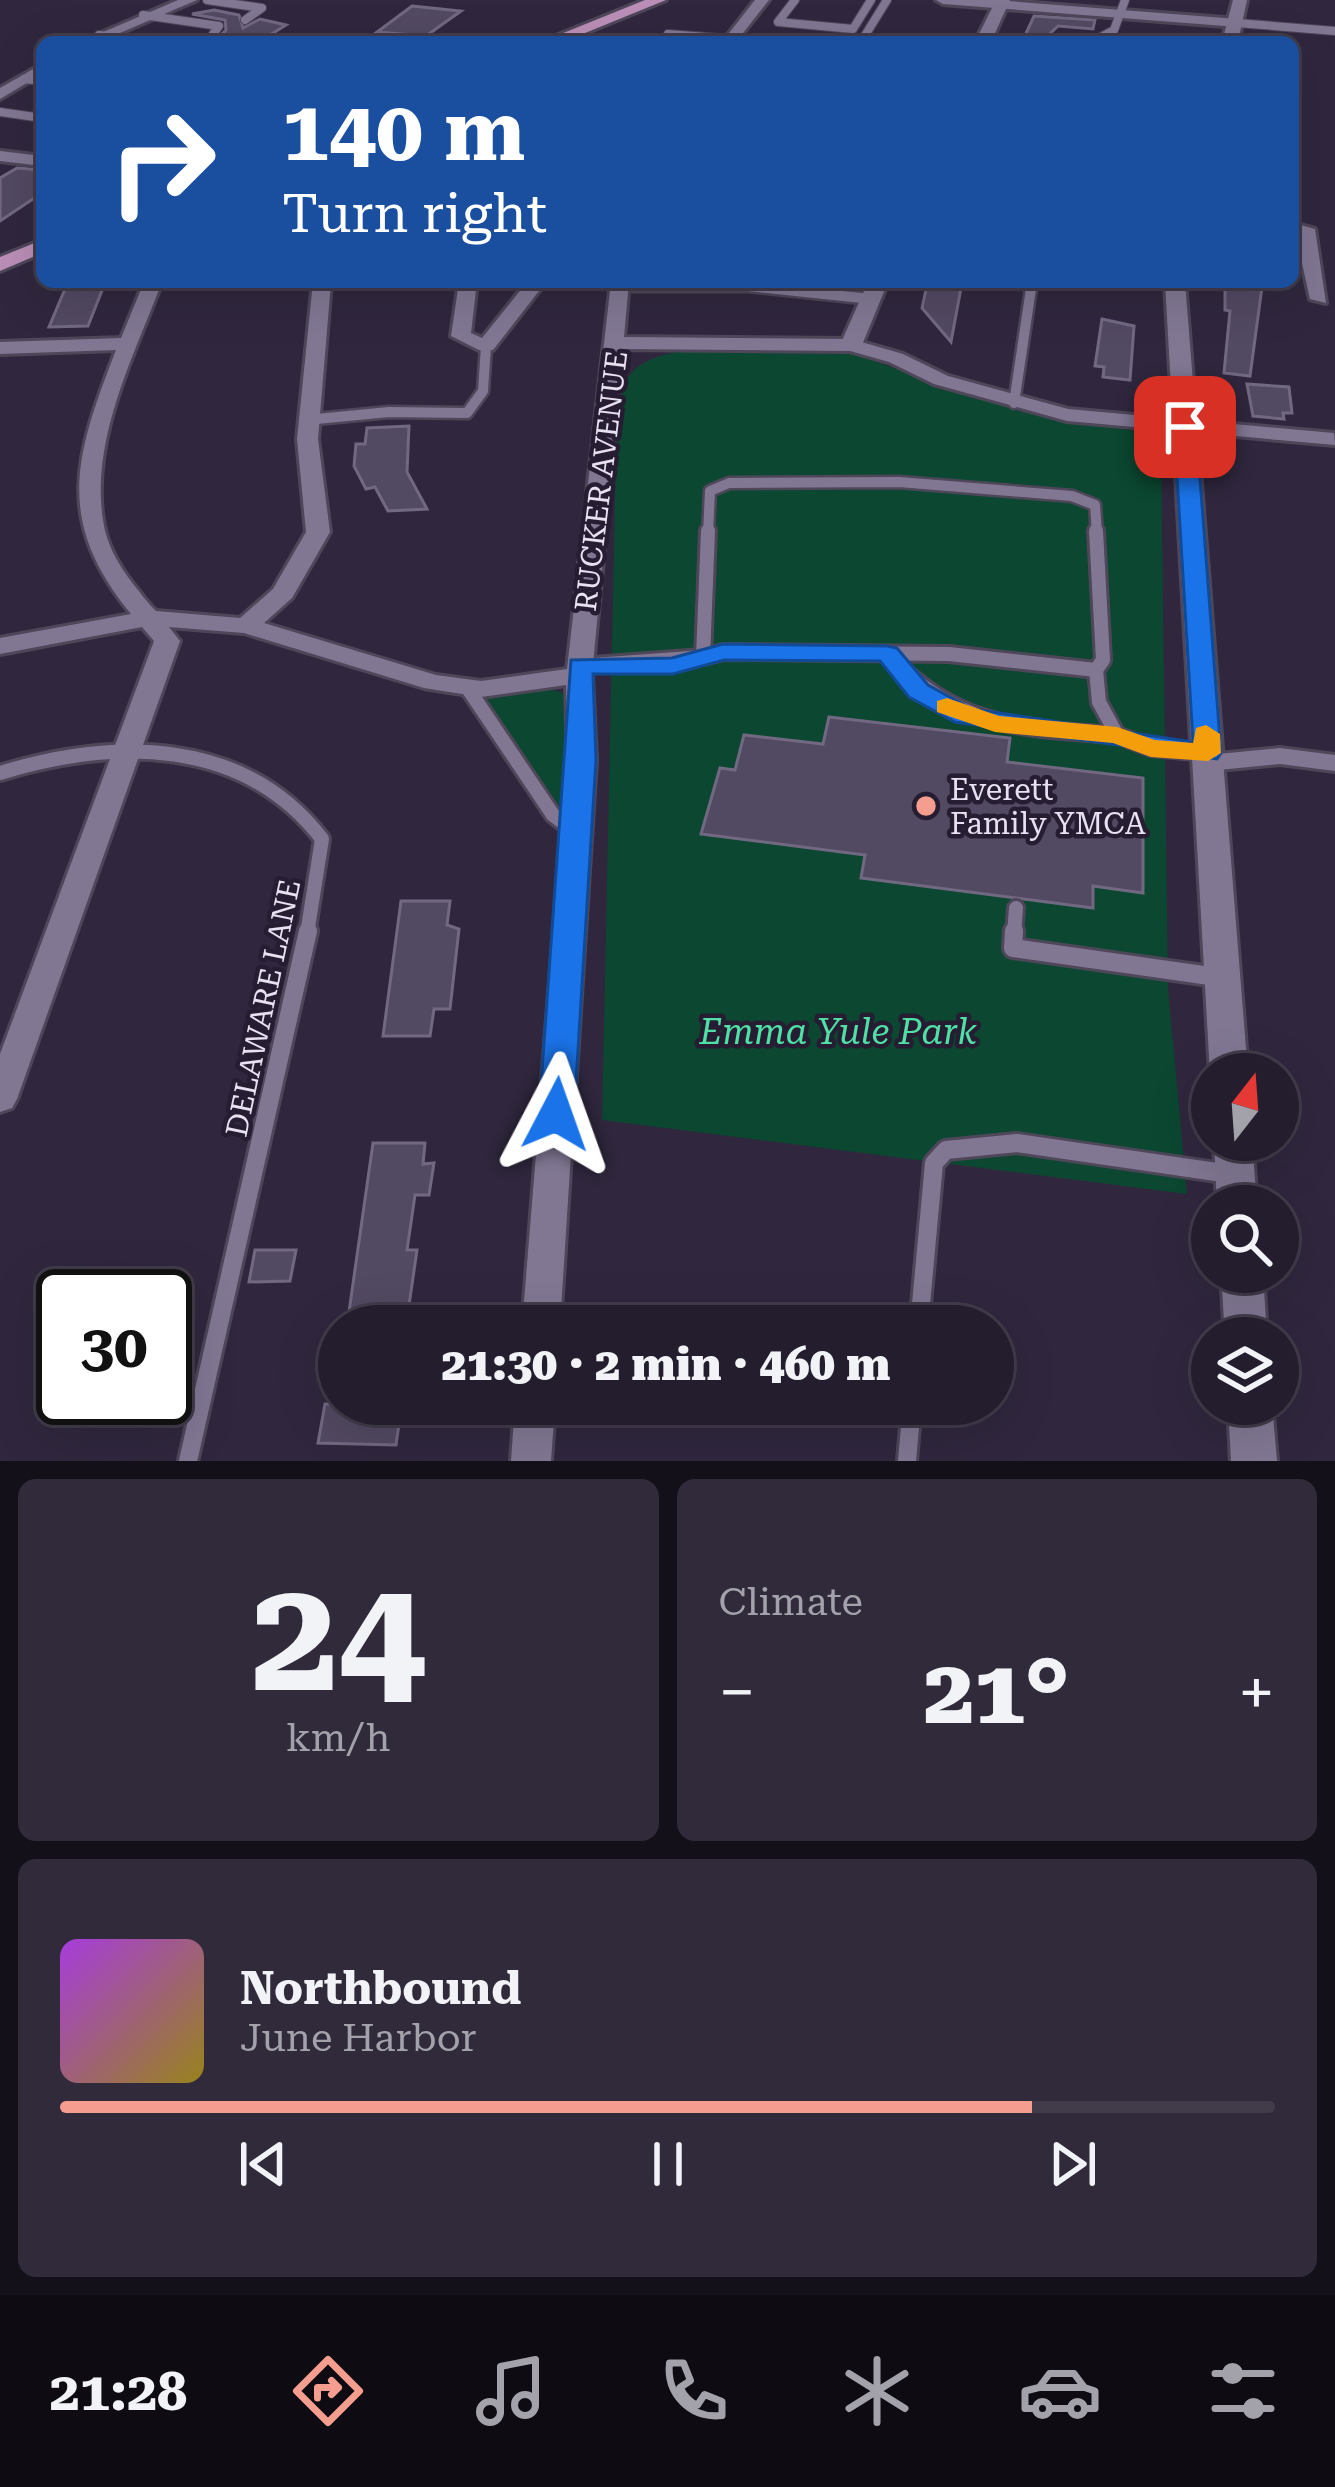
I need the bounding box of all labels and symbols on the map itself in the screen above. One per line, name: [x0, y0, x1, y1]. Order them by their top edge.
street label: RUCKER AVENUE: [568, 349, 634, 613]
pin: [1134, 376, 1236, 478]
place label: Everett Family YMCA: [950, 772, 1146, 841]
marker: Everett Family YMCA: [913, 793, 939, 819]
street label: DELAWARE LANE: [219, 876, 307, 1140]
park label: Emma Yule Park: [698, 1011, 977, 1053]
position arrow: [493, 1051, 619, 1177]
north arrow: [1191, 1053, 1299, 1161]
speed limit sign: 30: [36, 1269, 192, 1425]

